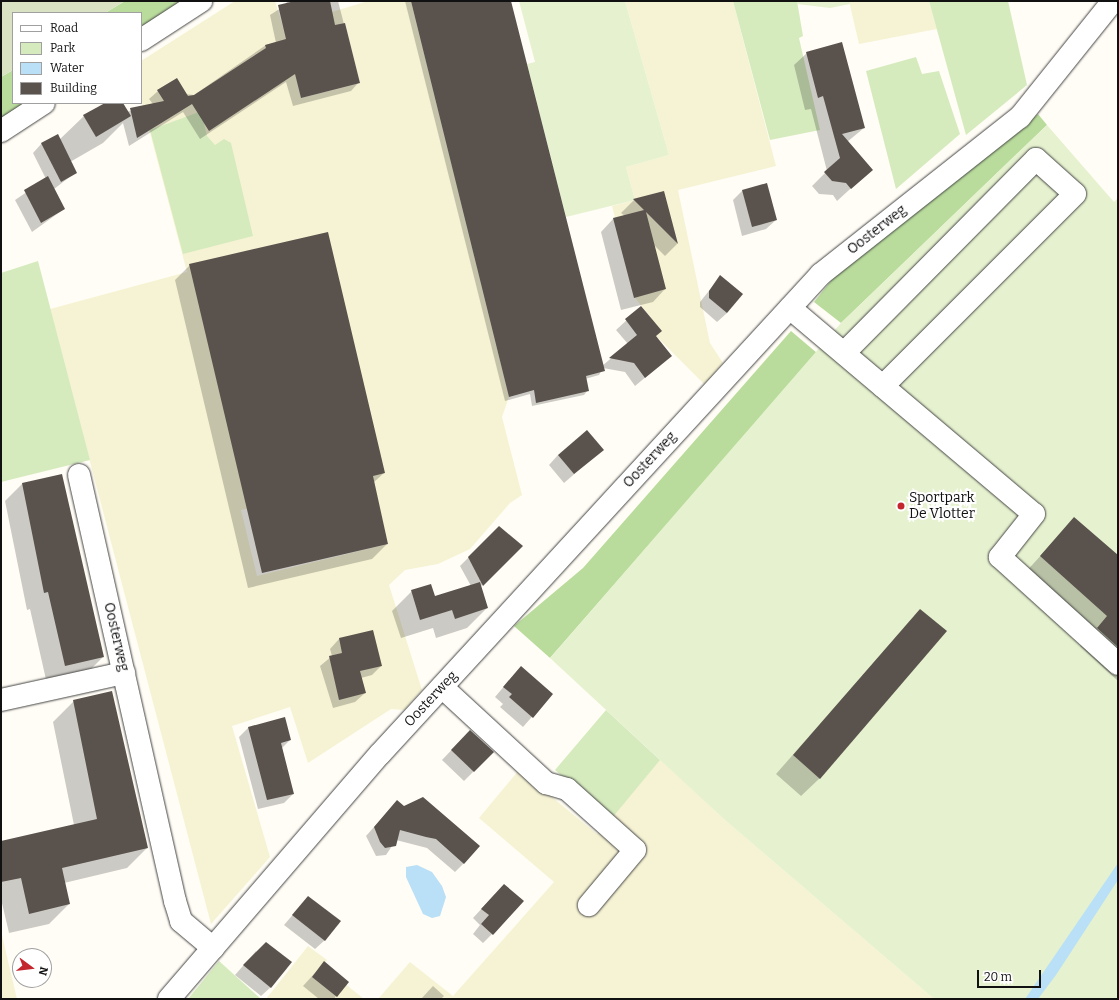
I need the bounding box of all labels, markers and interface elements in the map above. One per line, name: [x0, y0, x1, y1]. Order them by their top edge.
legend: [12, 12, 142, 104]
text: Road: [50, 21, 78, 35]
text: Park: [50, 41, 75, 55]
text: Water: [50, 61, 84, 75]
text: Building: [50, 81, 97, 95]
street label: Oosterweg: [844, 202, 910, 258]
street label: Oosterweg: [620, 429, 680, 491]
place label: Sportpark De Vlotter: [909, 490, 975, 522]
marker: Sportpark De Vlotter: [896, 501, 906, 511]
street label: Oosterweg: [100, 601, 132, 673]
street label: Oosterweg: [401, 668, 461, 730]
north arrow: [12, 948, 52, 988]
scale bar: [979, 962, 1043, 988]
text: N: [36, 965, 50, 977]
text: 20 m: [984, 970, 1012, 984]

